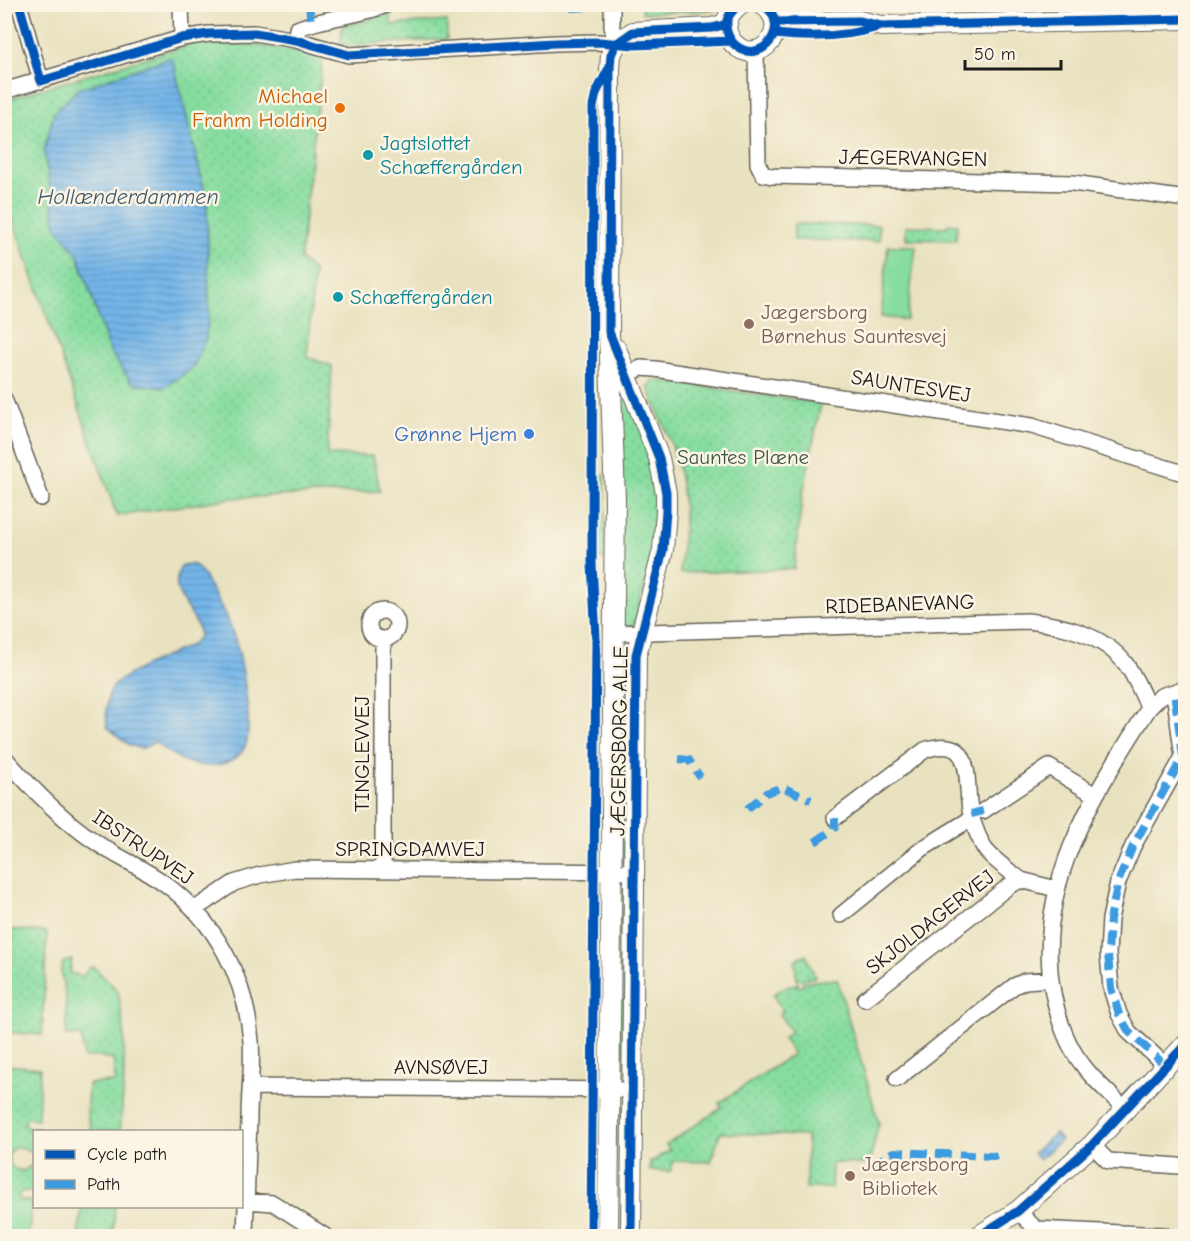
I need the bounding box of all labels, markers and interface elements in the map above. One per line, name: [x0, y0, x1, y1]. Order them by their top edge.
scale bar: [965, 33, 1061, 71]
text: 50 m: [974, 44, 1016, 65]
place label: Michael Frahm Holding: [192, 84, 328, 132]
marker: Michael Frahm Holding: [333, 101, 347, 115]
place label: Jagtslottet Schæffergården: [380, 131, 523, 179]
street label: JÆGERVANGEN: [838, 145, 988, 171]
marker: Jagtslottet Schæffergården: [361, 148, 375, 162]
water label: Hollænderdammen: [37, 184, 219, 210]
place label: Schæffergården: [350, 285, 493, 309]
marker: Schæffergården: [331, 290, 345, 304]
place label: Jægersborg Børnehus Sauntesvej: [761, 300, 947, 348]
marker: Jægersborg Børnehus Sauntesvej: [742, 317, 756, 331]
street label: SAUNTESVEJ: [849, 365, 973, 407]
place label: Grønne Hjem: [394, 422, 517, 446]
marker: Grønne Hjem: [522, 427, 536, 441]
park label: Sauntes Plæne: [677, 445, 809, 469]
street label: RIDEBANEVANG: [825, 589, 975, 619]
street label: JÆGERSBORG ALLE: [605, 646, 633, 836]
street label: TINGLEVVEJ: [350, 696, 374, 812]
street label: IBSTRUPVEJ: [88, 805, 198, 889]
street label: SPRINGDAMVEJ: [335, 837, 485, 861]
street label: SKJOLDAGERVEJ: [861, 865, 999, 979]
street label: AVNSØVEJ: [394, 1055, 488, 1079]
legend: [33, 1130, 243, 1208]
text: Cycle path: [87, 1144, 167, 1165]
place label: Jægersborg Bibliotek: [862, 1152, 969, 1200]
marker: Jægersborg Bibliotek: [843, 1169, 857, 1183]
text: Path: [87, 1174, 120, 1195]

